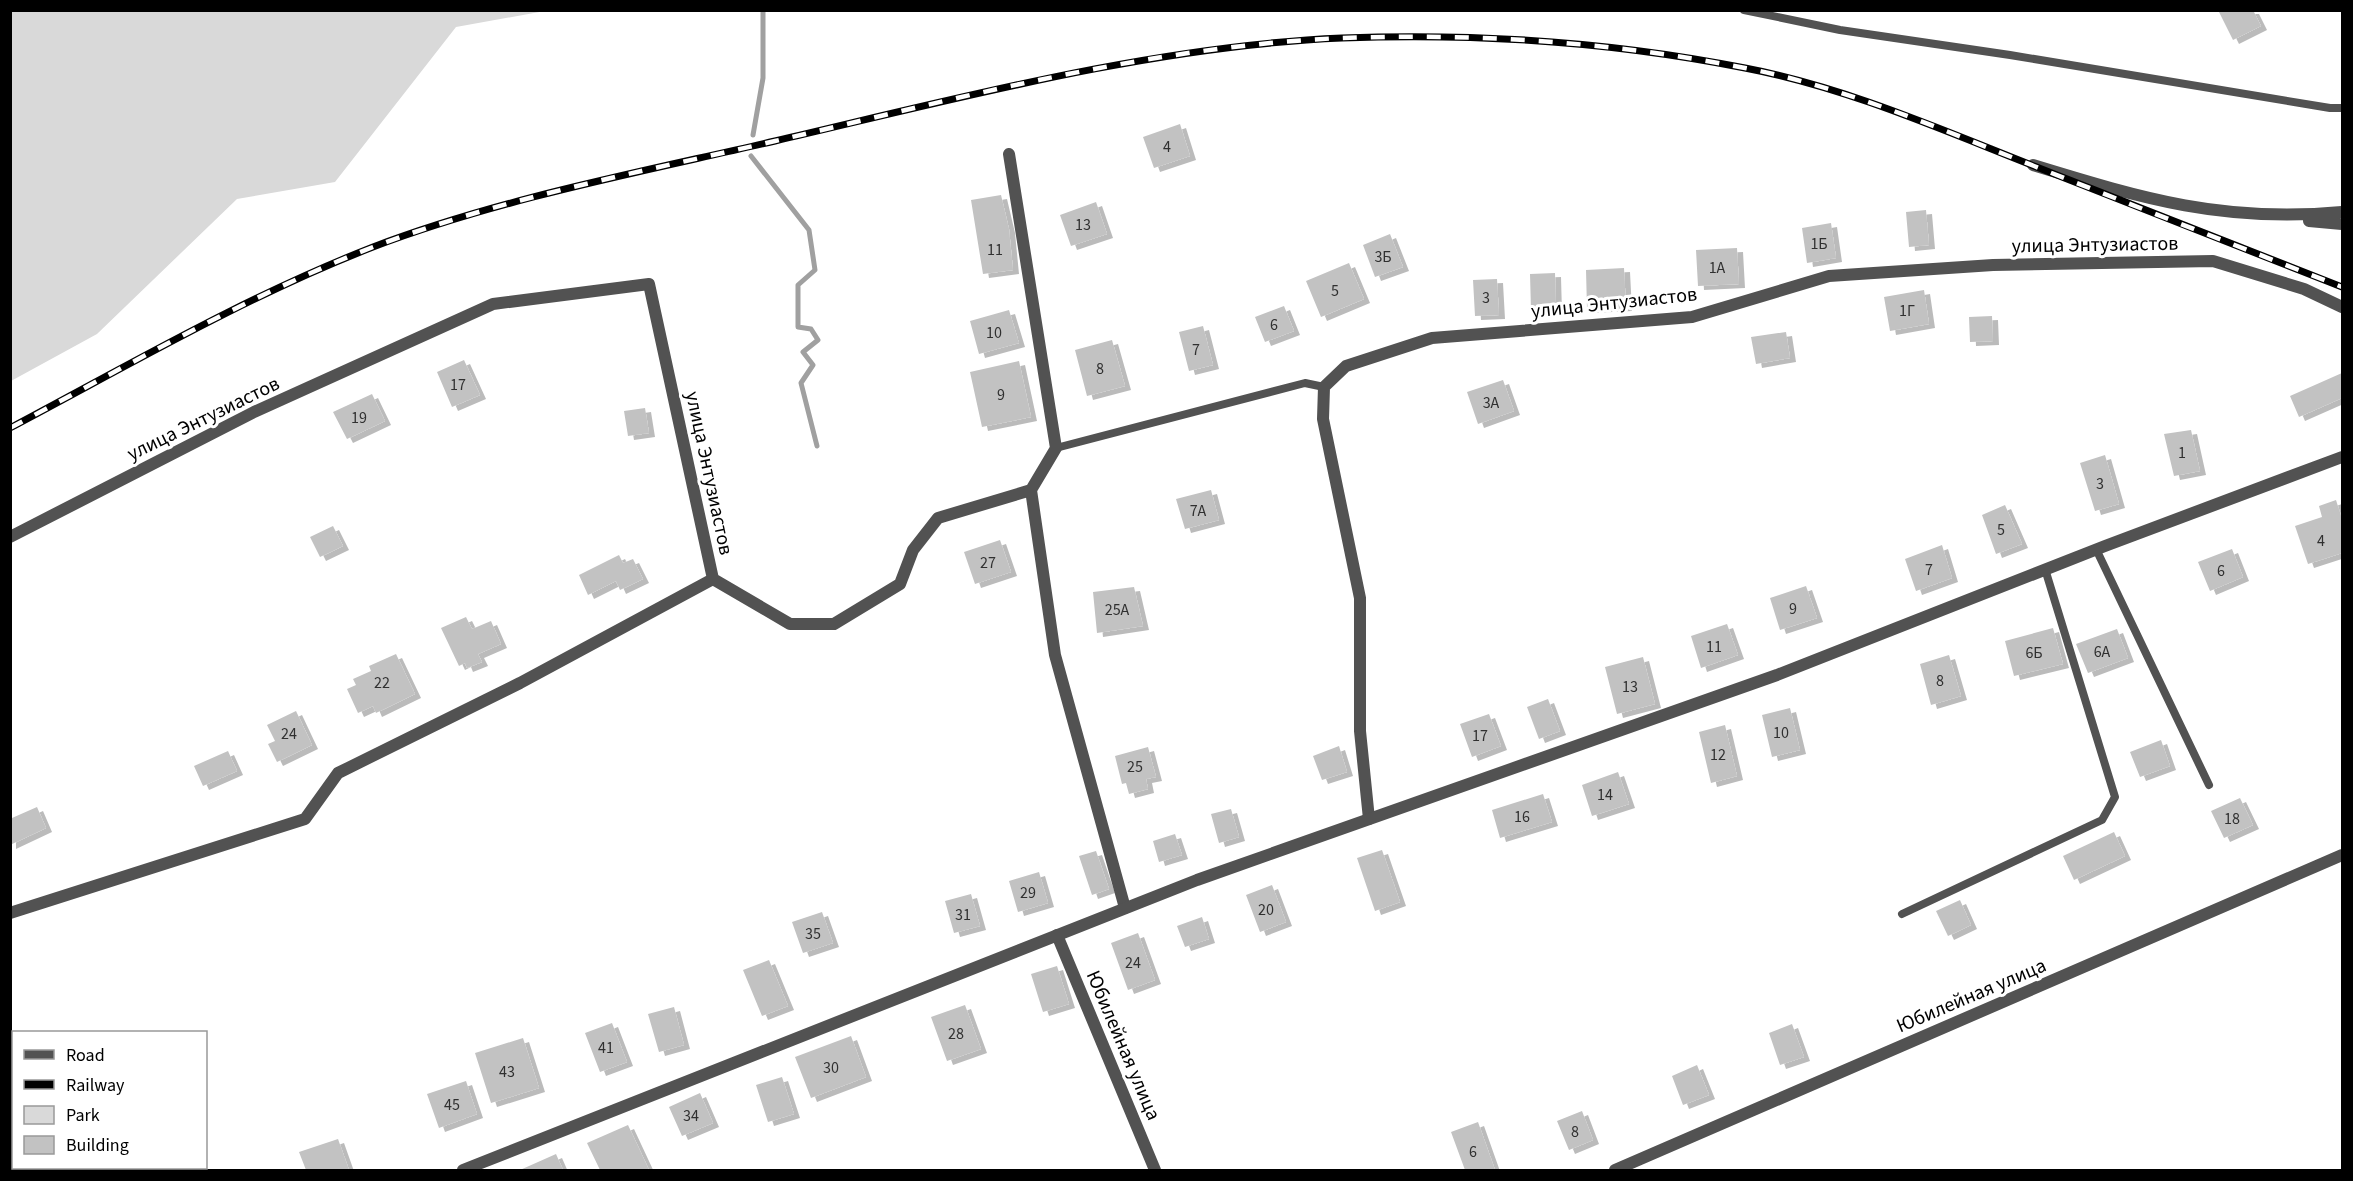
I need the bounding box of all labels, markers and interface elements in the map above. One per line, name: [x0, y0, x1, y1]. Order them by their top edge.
house number: 4: [1163, 136, 1171, 158]
house number: 13: [1075, 214, 1091, 236]
street label: улица Энтузиастов: [2011, 230, 2179, 260]
house number: 1Б: [1810, 233, 1828, 255]
house number: 11: [987, 239, 1003, 261]
house number: 3Б: [1374, 246, 1392, 268]
house number: 1А: [1709, 257, 1726, 279]
house number: 5: [1331, 280, 1339, 302]
street label: улица Энтузиастов: [1530, 280, 1698, 326]
house number: 3: [1482, 287, 1490, 309]
house number: 1Г: [1899, 300, 1915, 322]
house number: 6: [1270, 314, 1278, 336]
house number: 10: [986, 322, 1002, 344]
house number: 7: [1192, 339, 1200, 361]
house number: 8: [1096, 358, 1104, 380]
street label: улица Энтузиастов: [122, 370, 284, 468]
house number: 17: [450, 374, 466, 396]
house number: 9: [997, 384, 1005, 406]
street label: улица Энтузиастов: [678, 389, 740, 558]
house number: 3А: [1483, 392, 1500, 414]
house number: 19: [351, 407, 367, 429]
house number: 1: [2178, 442, 2186, 464]
house number: 3: [2096, 473, 2104, 495]
house number: 7А: [1190, 500, 1207, 522]
house number: 5: [1997, 519, 2005, 541]
house number: 4: [2317, 530, 2325, 552]
house number: 27: [980, 552, 996, 574]
house number: 7: [1925, 559, 1933, 581]
house number: 6: [2217, 560, 2225, 582]
house number: 9: [1789, 598, 1797, 620]
house number: 25А: [1105, 599, 1130, 621]
house number: 11: [1706, 636, 1722, 658]
house number: 6А: [2094, 641, 2111, 663]
house number: 6Б: [2025, 642, 2043, 664]
house number: 8: [1936, 670, 1944, 692]
house number: 22: [374, 672, 390, 694]
house number: 13: [1622, 676, 1638, 698]
house number: 10: [1773, 722, 1789, 744]
house number: 24: [281, 723, 297, 745]
house number: 17: [1472, 725, 1488, 747]
house number: 12: [1710, 744, 1726, 766]
house number: 25: [1127, 756, 1143, 778]
house number: 14: [1597, 784, 1613, 806]
house number: 16: [1514, 806, 1530, 828]
house number: 18: [2224, 808, 2240, 830]
house number: 29: [1020, 882, 1036, 904]
house number: 20: [1258, 899, 1274, 921]
house number: 31: [955, 904, 971, 926]
house number: 35: [805, 923, 821, 945]
house number: 24: [1125, 952, 1141, 974]
street label: Юбилейная улица: [1892, 952, 2051, 1040]
street label: Юбилейная улица: [1079, 966, 1167, 1125]
house number: 28: [948, 1023, 964, 1045]
legend: [12, 1031, 207, 1169]
house number: 41: [598, 1037, 614, 1059]
text: Road: [66, 1043, 105, 1068]
house number: 30: [823, 1057, 839, 1079]
house number: 43: [499, 1061, 515, 1083]
text: Railway: [66, 1073, 125, 1098]
house number: 45: [444, 1094, 460, 1116]
text: Park: [66, 1103, 100, 1128]
house number: 34: [683, 1105, 699, 1127]
house number: 8: [1571, 1121, 1579, 1143]
text: Building: [66, 1133, 129, 1158]
house number: 6: [1469, 1141, 1477, 1163]

